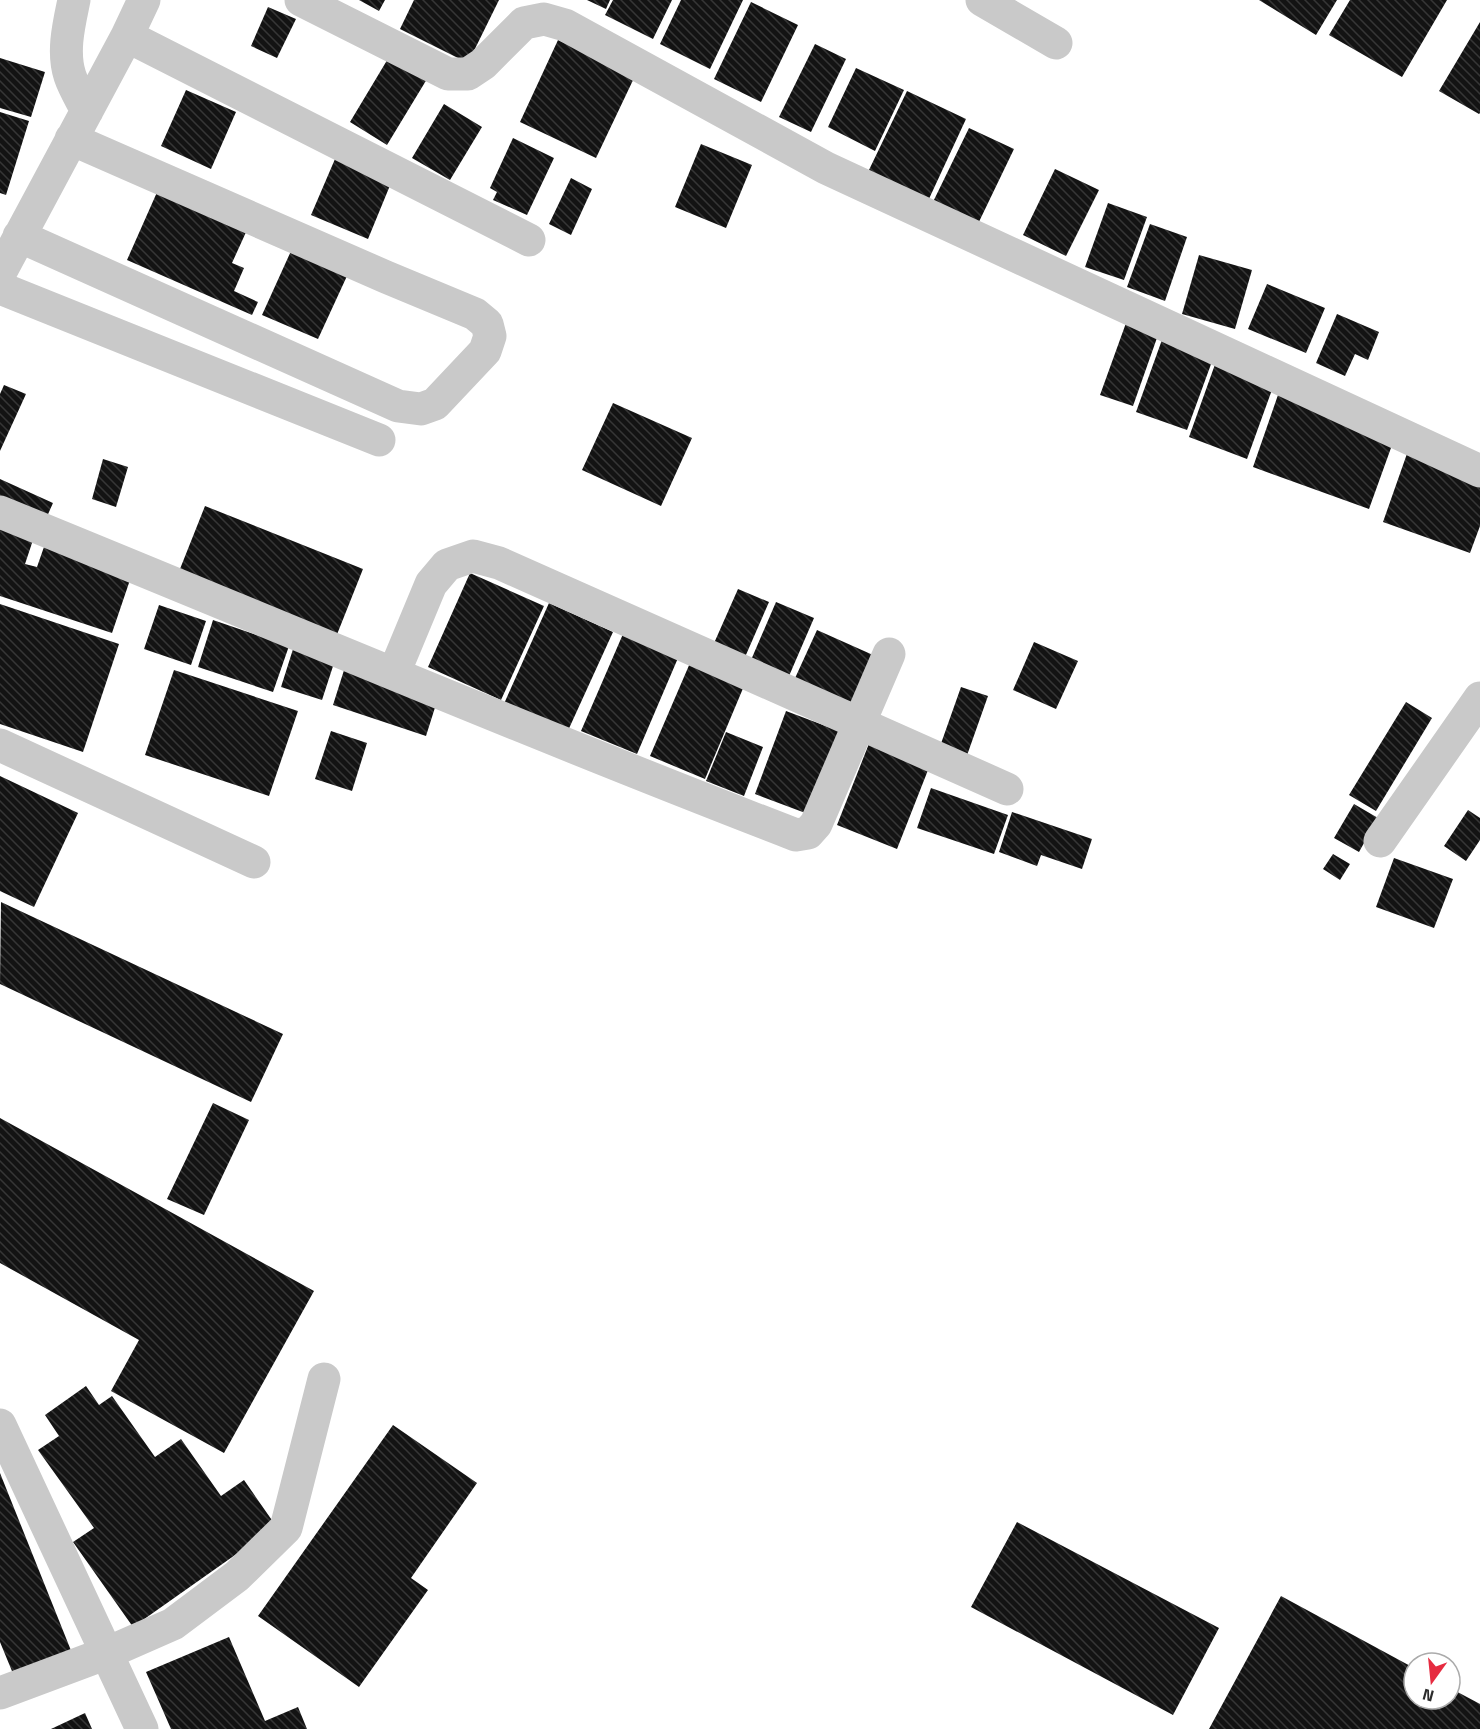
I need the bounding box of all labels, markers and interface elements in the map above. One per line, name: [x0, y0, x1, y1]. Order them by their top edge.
north arrow: [1402, 1651, 1462, 1711]
text: N: [1420, 1682, 1437, 1709]

